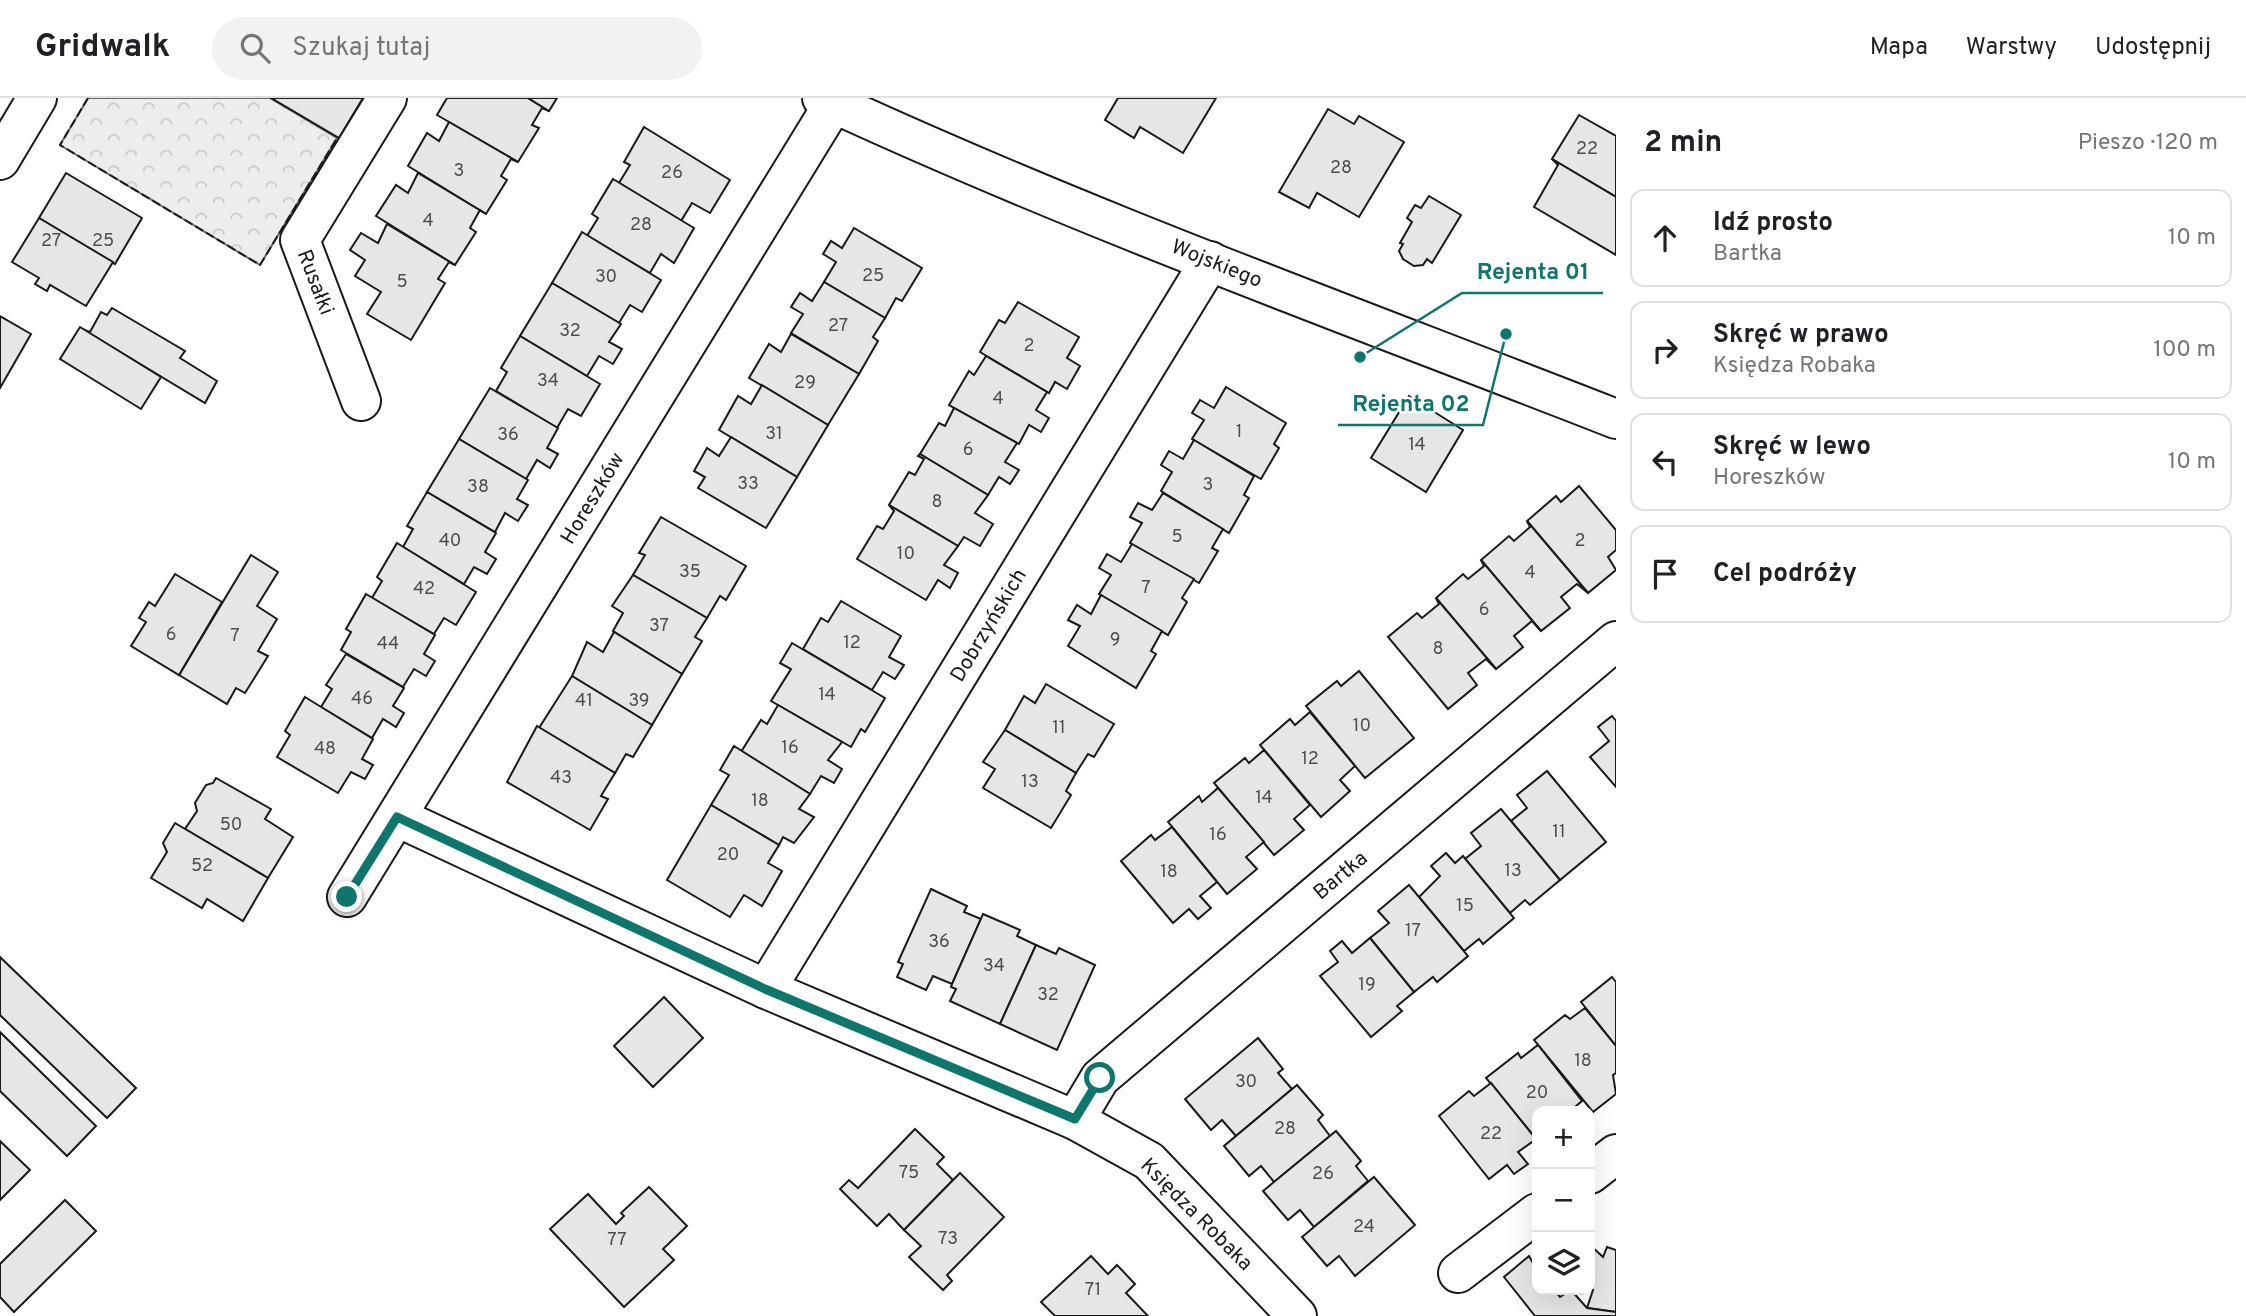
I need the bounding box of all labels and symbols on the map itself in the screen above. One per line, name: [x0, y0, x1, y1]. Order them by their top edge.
house number: 22: [1576, 138, 1598, 161]
house number: 28: [1330, 157, 1352, 180]
house number: 3: [454, 160, 464, 183]
house number: 26: [661, 162, 683, 185]
house number: 4: [422, 210, 434, 233]
house number: 28: [630, 214, 652, 237]
house number: 27: [41, 230, 61, 253]
house number: 25: [92, 230, 114, 253]
street label: Wojskiego: [1167, 234, 1266, 295]
street label: Rusałki: [290, 246, 339, 319]
callout: Rejenta 01: [1462, 249, 1603, 293]
text: Rejenta 01: [1477, 259, 1589, 288]
house number: 25: [862, 265, 884, 288]
house number: 30: [595, 266, 617, 289]
house number: 5: [396, 271, 408, 294]
house number: 27: [828, 315, 848, 338]
house number: 32: [559, 320, 581, 343]
house number: 2: [1023, 335, 1035, 358]
house number: 34: [537, 370, 559, 393]
house number: 29: [794, 372, 816, 395]
callout: Rejenta 02: [1338, 381, 1483, 425]
house number: 4: [992, 388, 1004, 411]
text: Rejenta 02: [1352, 391, 1470, 420]
house number: 1: [1236, 421, 1242, 444]
house number: 31: [765, 423, 783, 446]
house number: 36: [497, 424, 519, 447]
house number: 14: [1408, 434, 1426, 457]
house number: 6: [963, 439, 973, 462]
street label: Horeszków: [555, 448, 631, 550]
house number: 33: [737, 473, 759, 496]
house number: 3: [1203, 474, 1213, 497]
house number: 38: [467, 476, 489, 499]
house number: 8: [932, 491, 943, 514]
house number: 5: [1171, 526, 1183, 549]
house number: 40: [439, 530, 461, 553]
house number: 2: [1574, 530, 1586, 553]
house number: 10: [897, 543, 915, 566]
house number: 35: [679, 561, 701, 584]
house number: 4: [1524, 562, 1536, 585]
street label: Dobrzyńskich: [945, 564, 1034, 687]
house number: 7: [1141, 577, 1151, 600]
house number: 42: [413, 578, 435, 601]
house number: 6: [1479, 599, 1489, 622]
house number: 37: [649, 615, 669, 638]
house number: 6: [166, 624, 176, 647]
house number: 7: [230, 625, 240, 648]
house number: 9: [1110, 629, 1120, 652]
house number: 12: [843, 632, 861, 655]
house number: 44: [377, 633, 399, 656]
house number: 8: [1433, 638, 1444, 661]
house number: 14: [818, 684, 836, 707]
house number: 46: [351, 688, 373, 711]
house number: 41: [575, 690, 593, 713]
house number: 39: [628, 690, 650, 713]
house number: 10: [1353, 715, 1371, 738]
house number: 11: [1052, 717, 1066, 740]
house number: 16: [781, 737, 799, 760]
house number: 48: [314, 738, 336, 761]
house number: 12: [1301, 748, 1319, 771]
house number: 43: [550, 767, 572, 790]
house number: 13: [1021, 771, 1039, 794]
house number: 14: [1255, 787, 1273, 810]
house number: 18: [751, 790, 769, 813]
house number: 50: [220, 814, 242, 837]
house number: 11: [1552, 821, 1566, 844]
house number: 16: [1209, 824, 1227, 847]
house number: 20: [717, 844, 739, 867]
street label: Bartka: [1308, 846, 1374, 907]
house number: 52: [191, 855, 213, 878]
house number: 13: [1504, 860, 1522, 883]
house number: 18: [1160, 861, 1178, 884]
route end: [331, 881, 362, 912]
house number: 15: [1456, 895, 1474, 918]
house number: 17: [1405, 920, 1421, 943]
house number: 36: [928, 931, 950, 954]
house number: 34: [983, 955, 1005, 978]
house number: 19: [1358, 974, 1376, 997]
house number: 32: [1037, 984, 1059, 1007]
house number: 18: [1574, 1050, 1592, 1073]
route start: [1084, 1062, 1115, 1093]
house number: 30: [1235, 1071, 1257, 1094]
house number: 20: [1526, 1082, 1548, 1105]
house number: 28: [1274, 1118, 1296, 1141]
house number: 22: [1480, 1123, 1502, 1146]
street label: Księdza Robaka: [1134, 1153, 1258, 1277]
house number: 75: [899, 1162, 919, 1185]
house number: 26: [1312, 1163, 1334, 1186]
house number: 24: [1353, 1216, 1375, 1239]
house number: 73: [938, 1228, 958, 1251]
house number: 77: [607, 1229, 627, 1252]
house number: 71: [1085, 1279, 1101, 1302]

